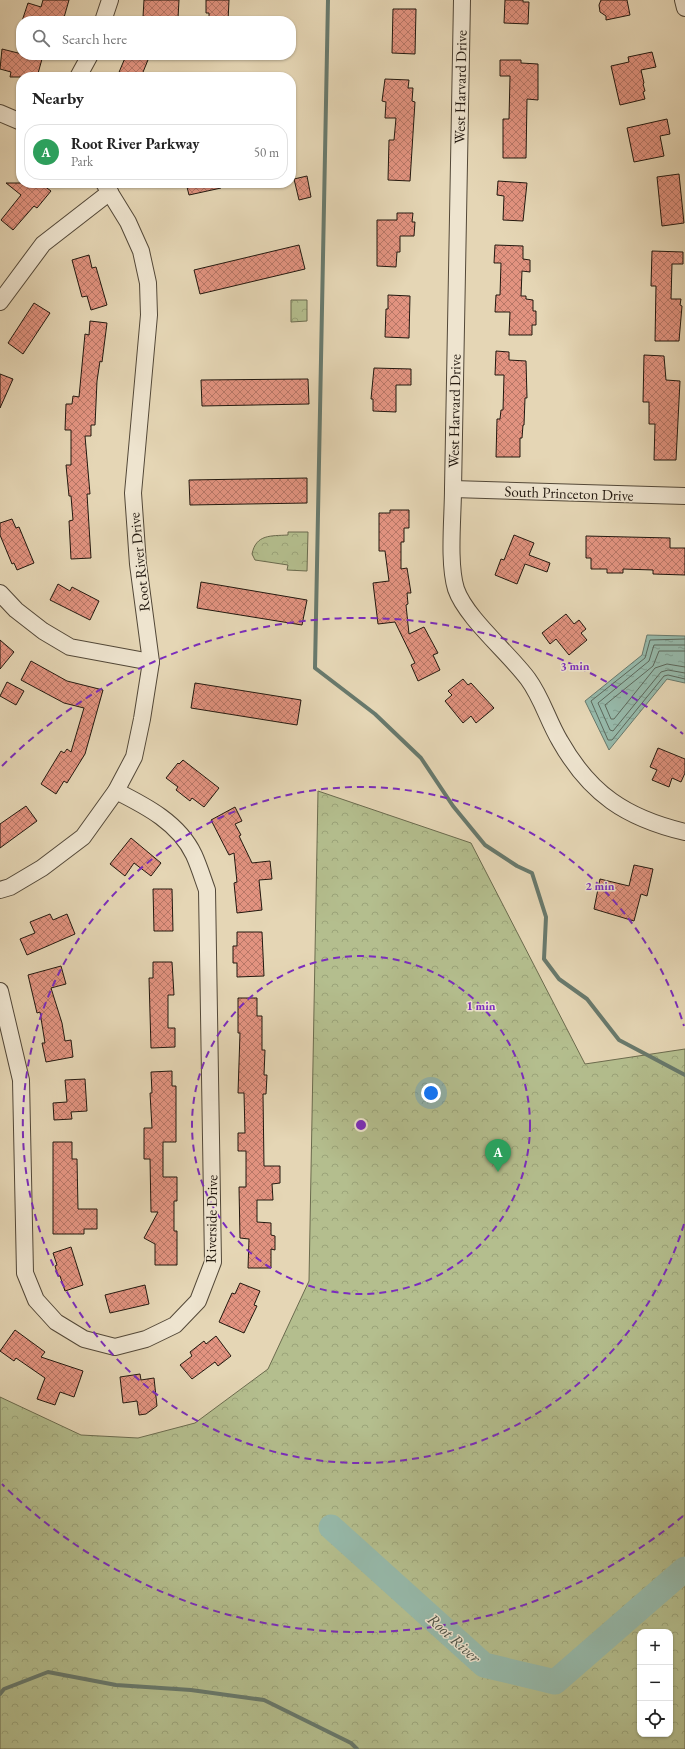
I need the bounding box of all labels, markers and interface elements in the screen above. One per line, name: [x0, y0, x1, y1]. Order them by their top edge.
search box: [16, 16, 296, 60]
icon: search: [30, 27, 52, 49]
text: Search here: [62, 29, 127, 48]
street label: West Harvard Drive: [450, 30, 470, 144]
text: Nearby: [32, 87, 84, 109]
text: Root River Parkway: [71, 134, 199, 153]
text: A: [41, 144, 51, 161]
text: 50 m: [254, 144, 279, 161]
text: Park: [71, 153, 93, 170]
street label: West Harvard Drive: [444, 354, 464, 468]
street label: South Princeton Drive: [504, 481, 634, 505]
street label: Root River Drive: [124, 511, 154, 613]
text: 3 min: [560, 658, 590, 674]
text: 2 min: [585, 878, 615, 894]
text: 1 min: [466, 998, 496, 1014]
your location: [421, 1083, 441, 1103]
centre of rings: [354, 1118, 368, 1132]
pin: A: [485, 1139, 511, 1172]
street label: Riverside Drive: [201, 1174, 221, 1263]
water label: Root River: [423, 1609, 486, 1668]
map controls: [637, 1629, 673, 1737]
button: +: [637, 1629, 673, 1665]
button: −: [637, 1665, 673, 1701]
button: locate: [637, 1701, 673, 1737]

